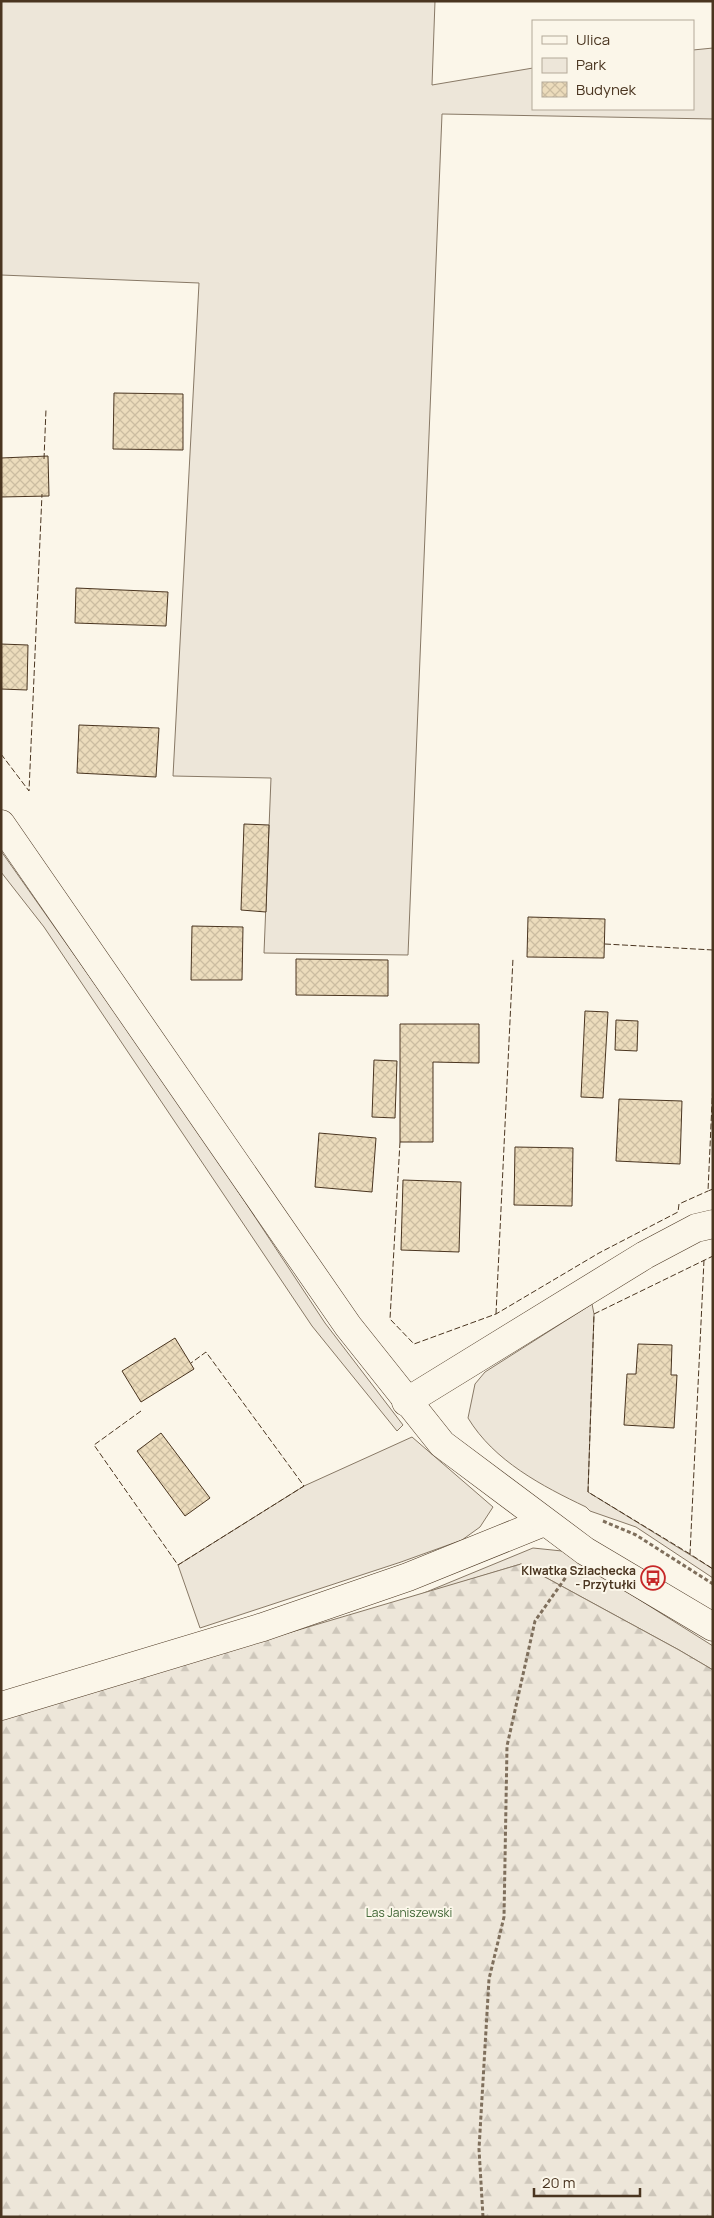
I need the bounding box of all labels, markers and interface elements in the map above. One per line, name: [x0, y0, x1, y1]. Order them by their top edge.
legend: [532, 20, 694, 110]
text: Ulica: [576, 29, 610, 50]
text: Park: [576, 54, 606, 75]
text: Budynek: [576, 79, 637, 100]
place label: Klwatka Szlachecka - Przytułki: [521, 1562, 636, 1593]
bus stop icon: Klwatka Szlachecka - Przytułki: [640, 1565, 666, 1591]
park label: Las Janiszewski: [366, 1904, 452, 1921]
scale bar: [534, 2166, 640, 2198]
text: 20 m: [542, 2172, 575, 2193]

